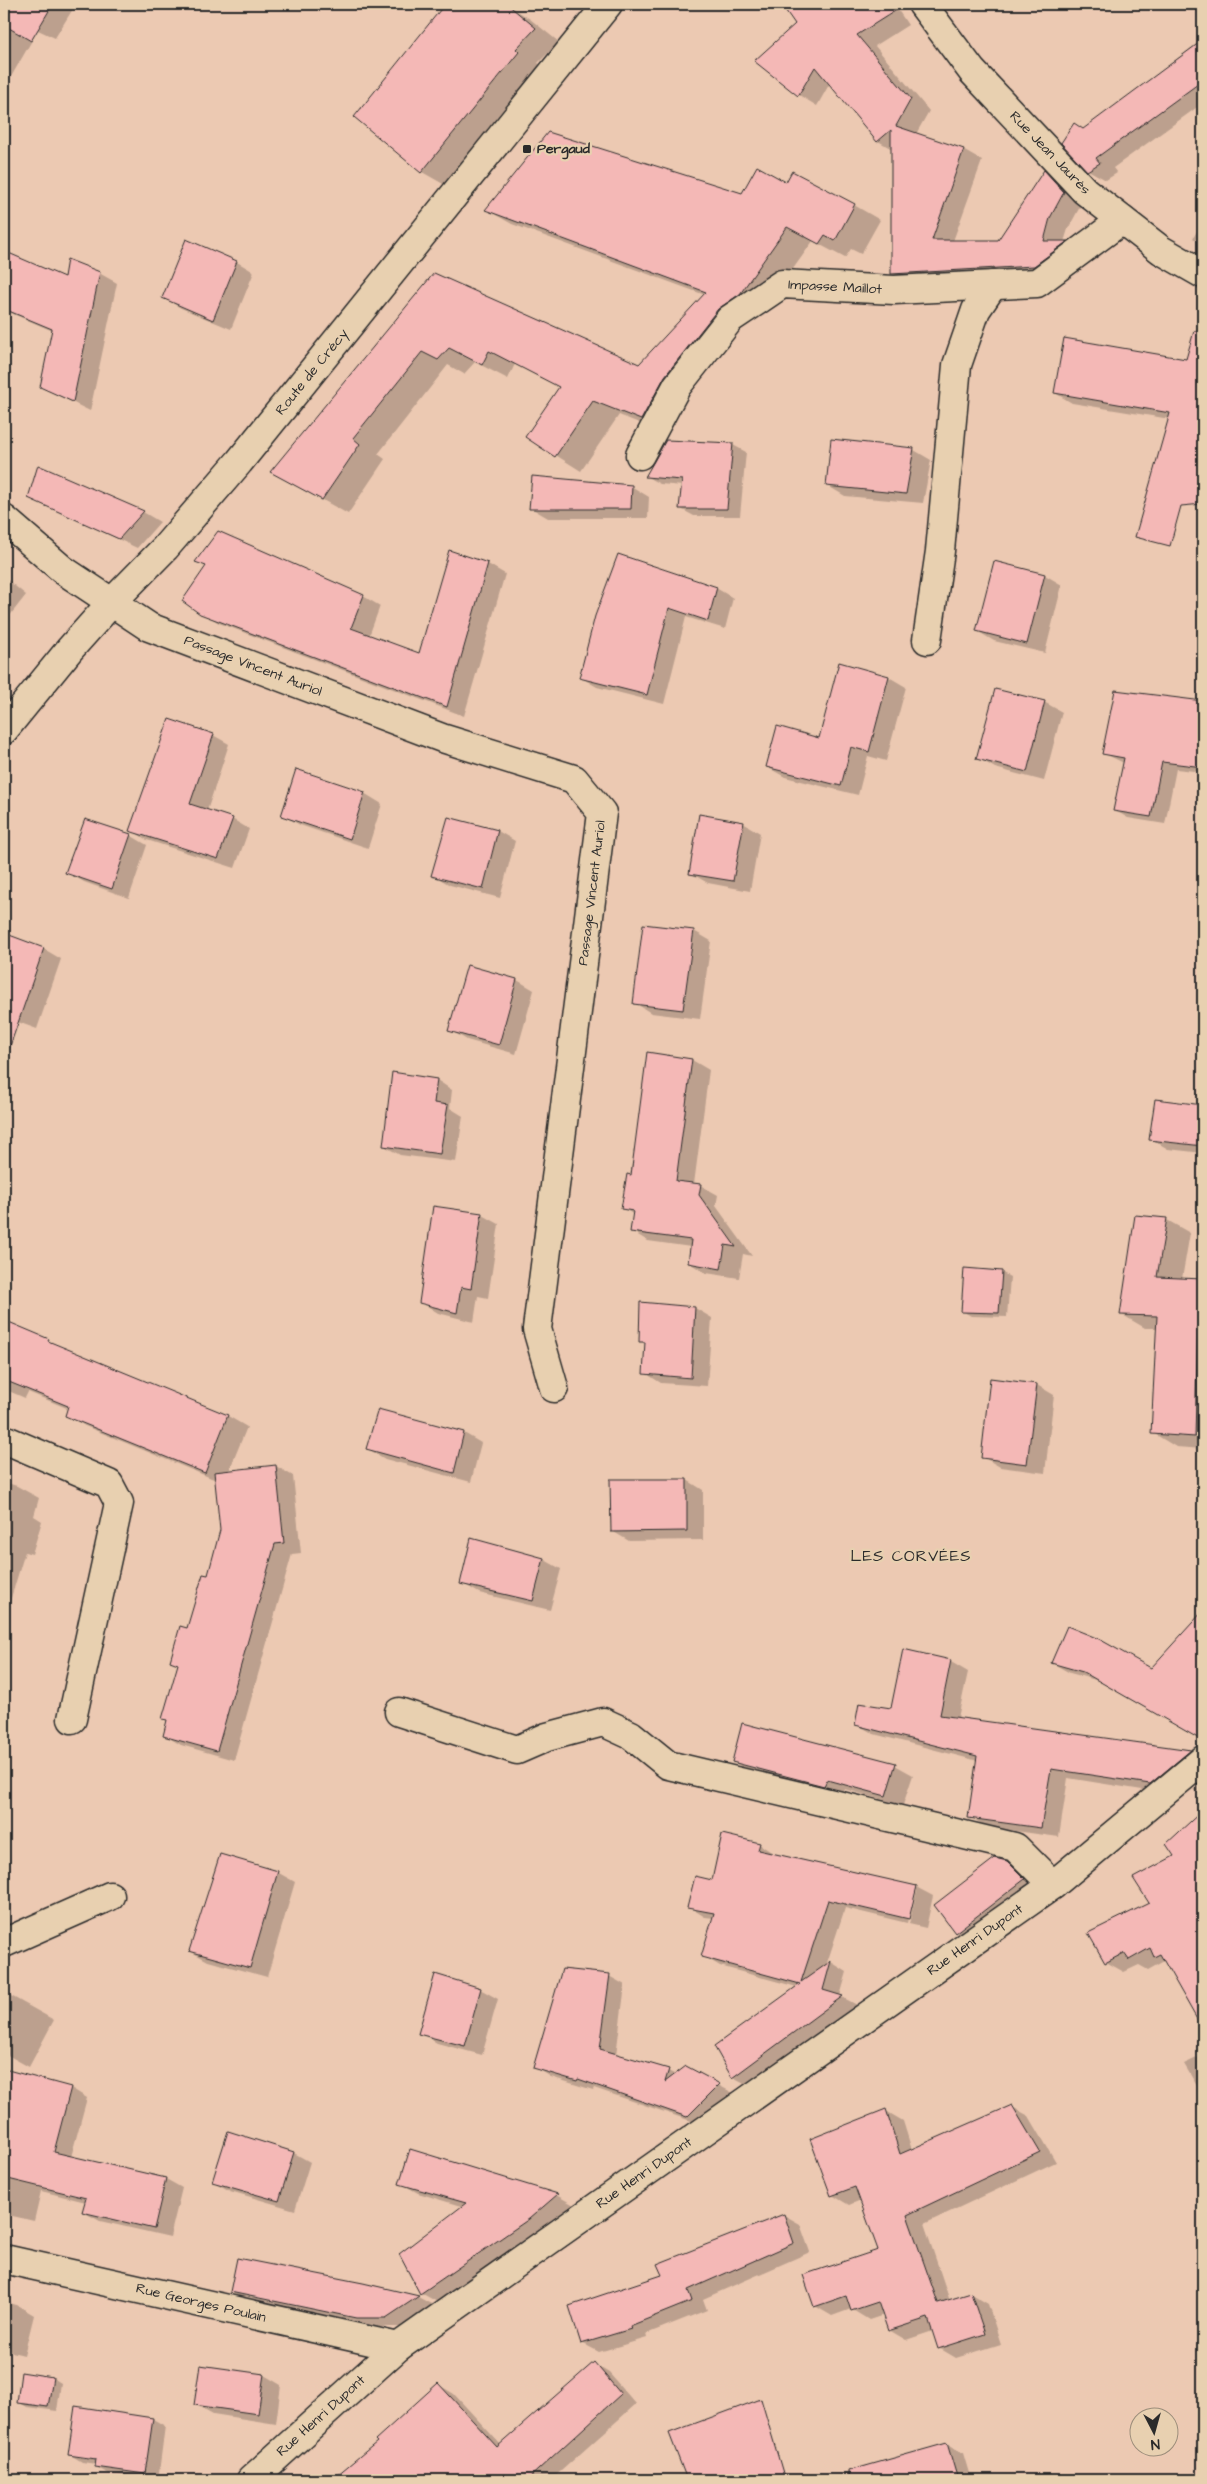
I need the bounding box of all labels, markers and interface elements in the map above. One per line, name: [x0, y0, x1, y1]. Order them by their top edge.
street label: Rue Jean Jaurès: [1005, 107, 1095, 199]
place label: Pergaud: [537, 139, 591, 160]
marker: Pergaud: [521, 143, 533, 155]
street label: Impasse Maillot: [788, 275, 883, 299]
street label: Route de Crécy: [271, 324, 353, 419]
street label: Passage Vincent Auriol: [181, 630, 325, 702]
street label: Passage Vincent Auriol: [573, 819, 611, 967]
district label: LES CORVÉES: [851, 1545, 971, 1567]
street label: Rue Henri Dupont: [923, 1899, 1027, 1981]
street label: Rue Henri Dupont: [592, 2132, 696, 2214]
street label: Rue Georges Poulain: [134, 2278, 268, 2328]
street label: Rue Henri Dupont: [272, 2370, 370, 2461]
north arrow: [1130, 2406, 1180, 2456]
text: N: [1150, 2434, 1161, 2454]

